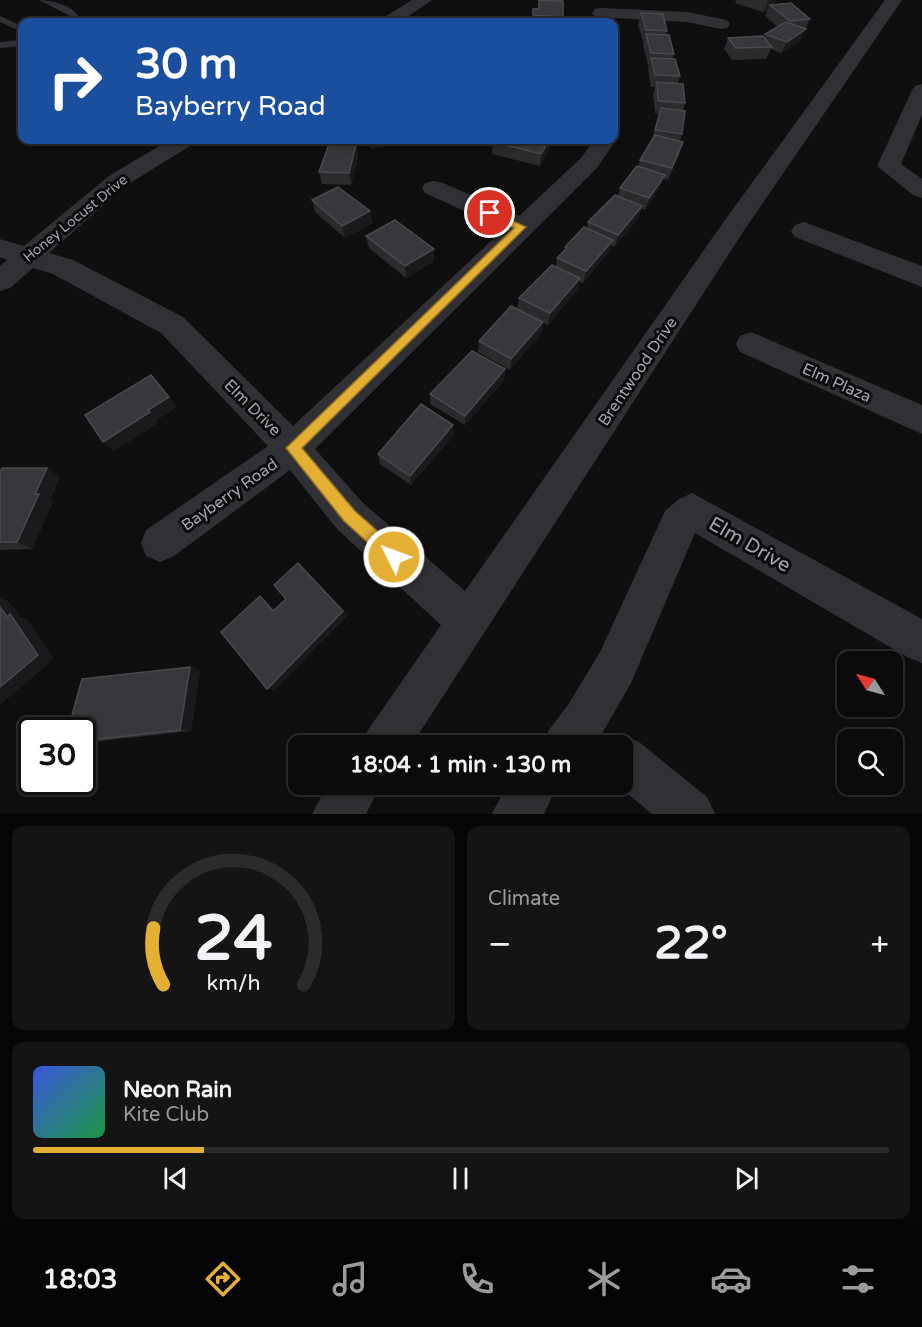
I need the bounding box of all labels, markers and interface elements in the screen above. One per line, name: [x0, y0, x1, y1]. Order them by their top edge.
text: 30 m: [135, 39, 237, 90]
icon: right: [36, 42, 114, 120]
text: Bayberry Road: [135, 90, 326, 123]
street label: Honey Locust Drive: [20, 171, 131, 266]
pin: [464, 187, 515, 238]
icon: arrive: [473, 196, 506, 229]
street label: Brentwood Drive: [594, 313, 682, 430]
street label: Elm Plaza: [799, 359, 874, 407]
street label: Elm Drive: [220, 375, 285, 440]
street label: Bayberry Road: [178, 454, 282, 535]
street label: Elm Drive: [704, 512, 795, 578]
position arrow: [362, 525, 426, 589]
north arrow: [837, 651, 903, 717]
map controls: [837, 651, 903, 795]
speed limit sign: 30: [18, 717, 96, 795]
button: search: [837, 729, 903, 795]
text: 18:04 · 1 min · 130 m: [350, 752, 571, 778]
text: Climate: [488, 887, 560, 911]
text: 24: [194, 902, 273, 977]
text: 22°: [654, 917, 728, 971]
text: −: [488, 925, 512, 964]
text: +: [870, 925, 889, 964]
text: km/h: [207, 970, 260, 996]
text: Neon Rain: [123, 1077, 232, 1103]
text: Kite Club: [123, 1103, 209, 1127]
icon: previous: [159, 1162, 192, 1195]
icon: pause: [444, 1162, 477, 1195]
icon: next: [730, 1162, 763, 1195]
icon: directions: [202, 1258, 244, 1300]
icon: music: [329, 1258, 371, 1300]
icon: phone: [456, 1258, 498, 1300]
icon: climate: [583, 1258, 625, 1300]
icon: car: [710, 1258, 752, 1300]
icon: filters: [837, 1258, 879, 1300]
text: 18:03: [43, 1263, 117, 1296]

